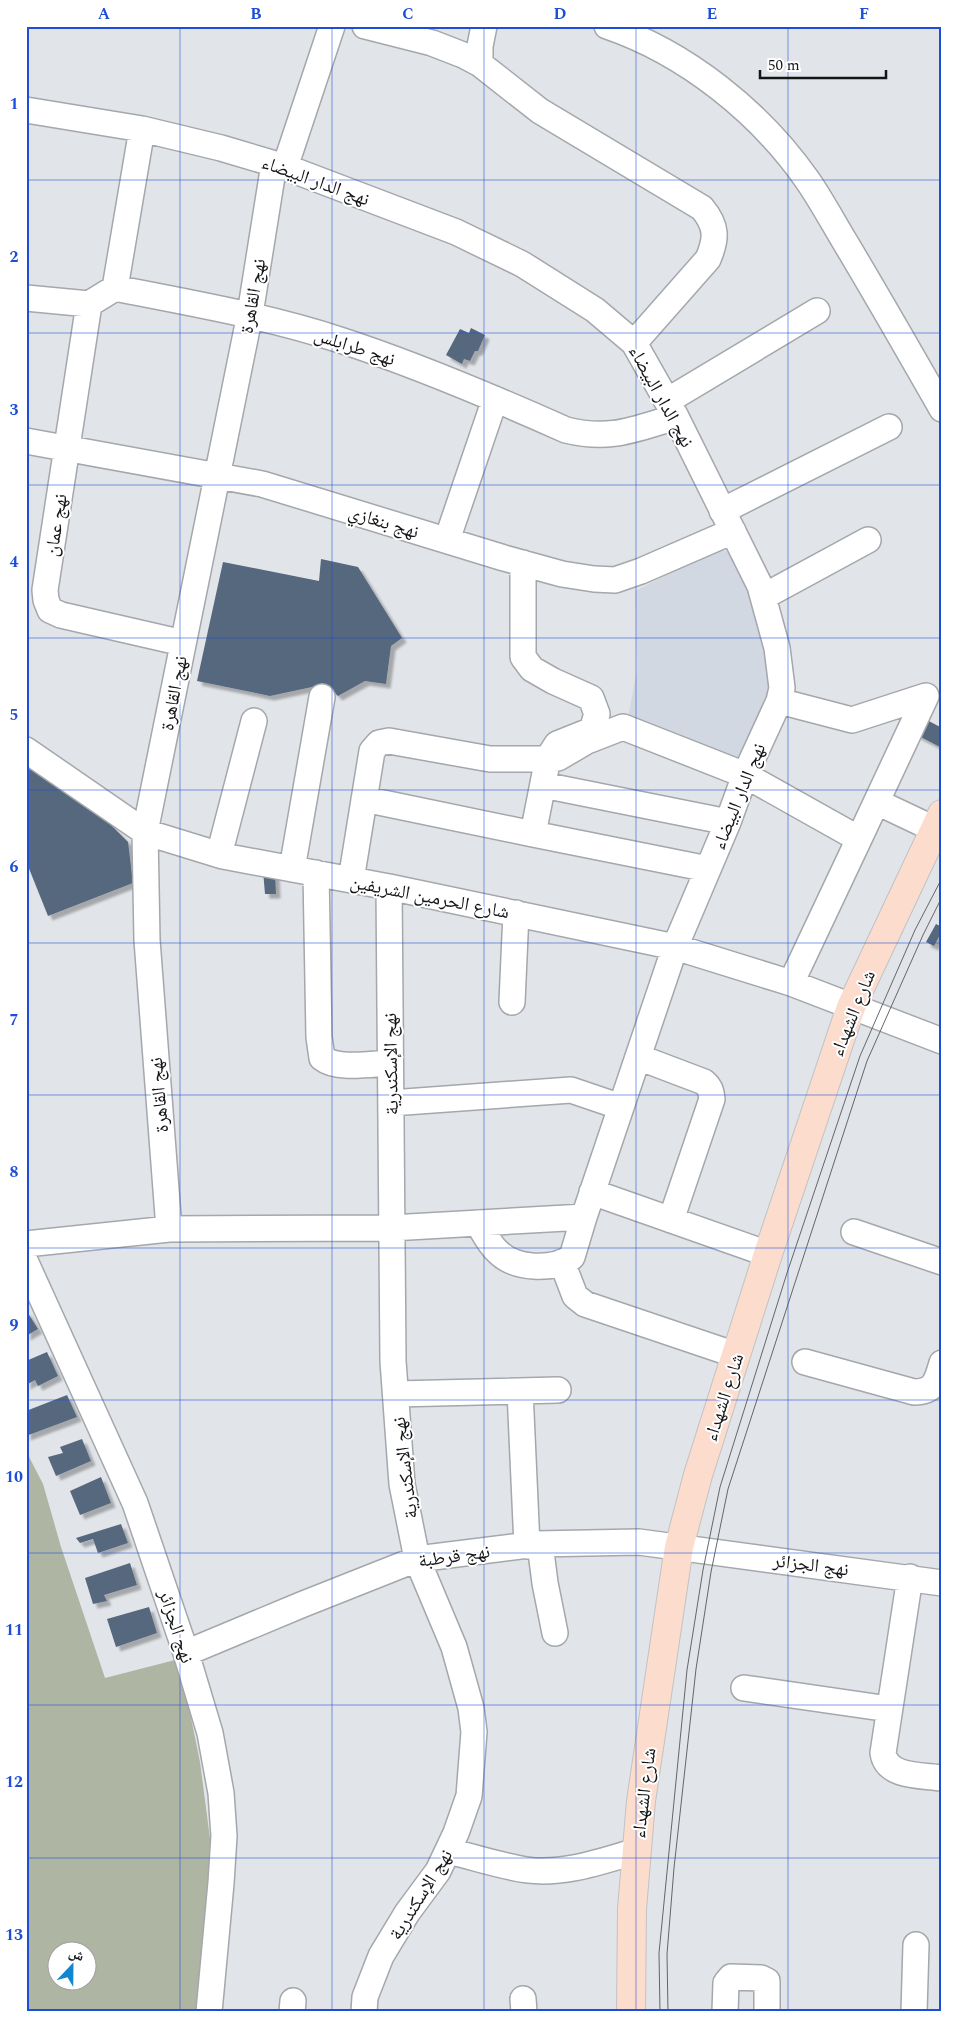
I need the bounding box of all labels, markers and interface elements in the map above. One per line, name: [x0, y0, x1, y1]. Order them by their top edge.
text: A: [98, 2, 111, 26]
text: B: [250, 2, 262, 26]
text: C: [402, 2, 414, 26]
text: D: [554, 2, 567, 26]
text: E: [707, 2, 717, 26]
text: F: [859, 2, 869, 26]
scale bar: [760, 48, 887, 80]
text: 50 m: [768, 54, 800, 77]
text: 1: [10, 92, 18, 116]
street label: نهج الدار البيضاء: [257, 148, 373, 214]
text: 2: [10, 245, 19, 269]
street label: نهج القاهرة: [233, 256, 274, 336]
street label: نهج طرابلس: [310, 321, 399, 374]
street label: نهج الدار البيضاء: [621, 340, 701, 453]
text: 3: [10, 398, 19, 422]
street label: نهج عمان: [37, 492, 76, 559]
street label: نهج بنغازي: [345, 498, 422, 547]
text: 4: [10, 550, 19, 574]
street label: نهج القاهرة: [153, 653, 196, 733]
text: 5: [10, 703, 18, 727]
street label: نهج الدار البيضاء: [705, 739, 774, 854]
text: 6: [10, 855, 19, 879]
street label: شارع الحرمين الشريفين: [348, 868, 512, 927]
street label: شارع الشهداء: [823, 966, 884, 1061]
text: 7: [10, 1008, 19, 1032]
street label: نهج الإسكندرية: [376, 1013, 407, 1115]
street label: نهج القاهرة: [142, 1056, 177, 1134]
text: 8: [10, 1160, 19, 1184]
text: 9: [10, 1313, 19, 1337]
street label: شارع الشهداء: [697, 1350, 752, 1445]
street label: نهج الإسكندرية: [385, 1415, 426, 1520]
text: 10: [5, 1465, 23, 1489]
street label: نهج قرطبة: [416, 1537, 492, 1576]
street label: نهج الجزائر: [770, 1546, 850, 1585]
street label: نهج الجزائر: [150, 1585, 201, 1667]
text: 11: [5, 1618, 23, 1642]
street label: شارع الشهداء: [625, 1746, 664, 1840]
text: 12: [5, 1770, 23, 1794]
street label: نهج الإسكندرية: [382, 1844, 461, 1946]
text: 13: [5, 1923, 23, 1947]
north arrow: [48, 1940, 98, 1990]
text: ش: [66, 1942, 88, 1967]

